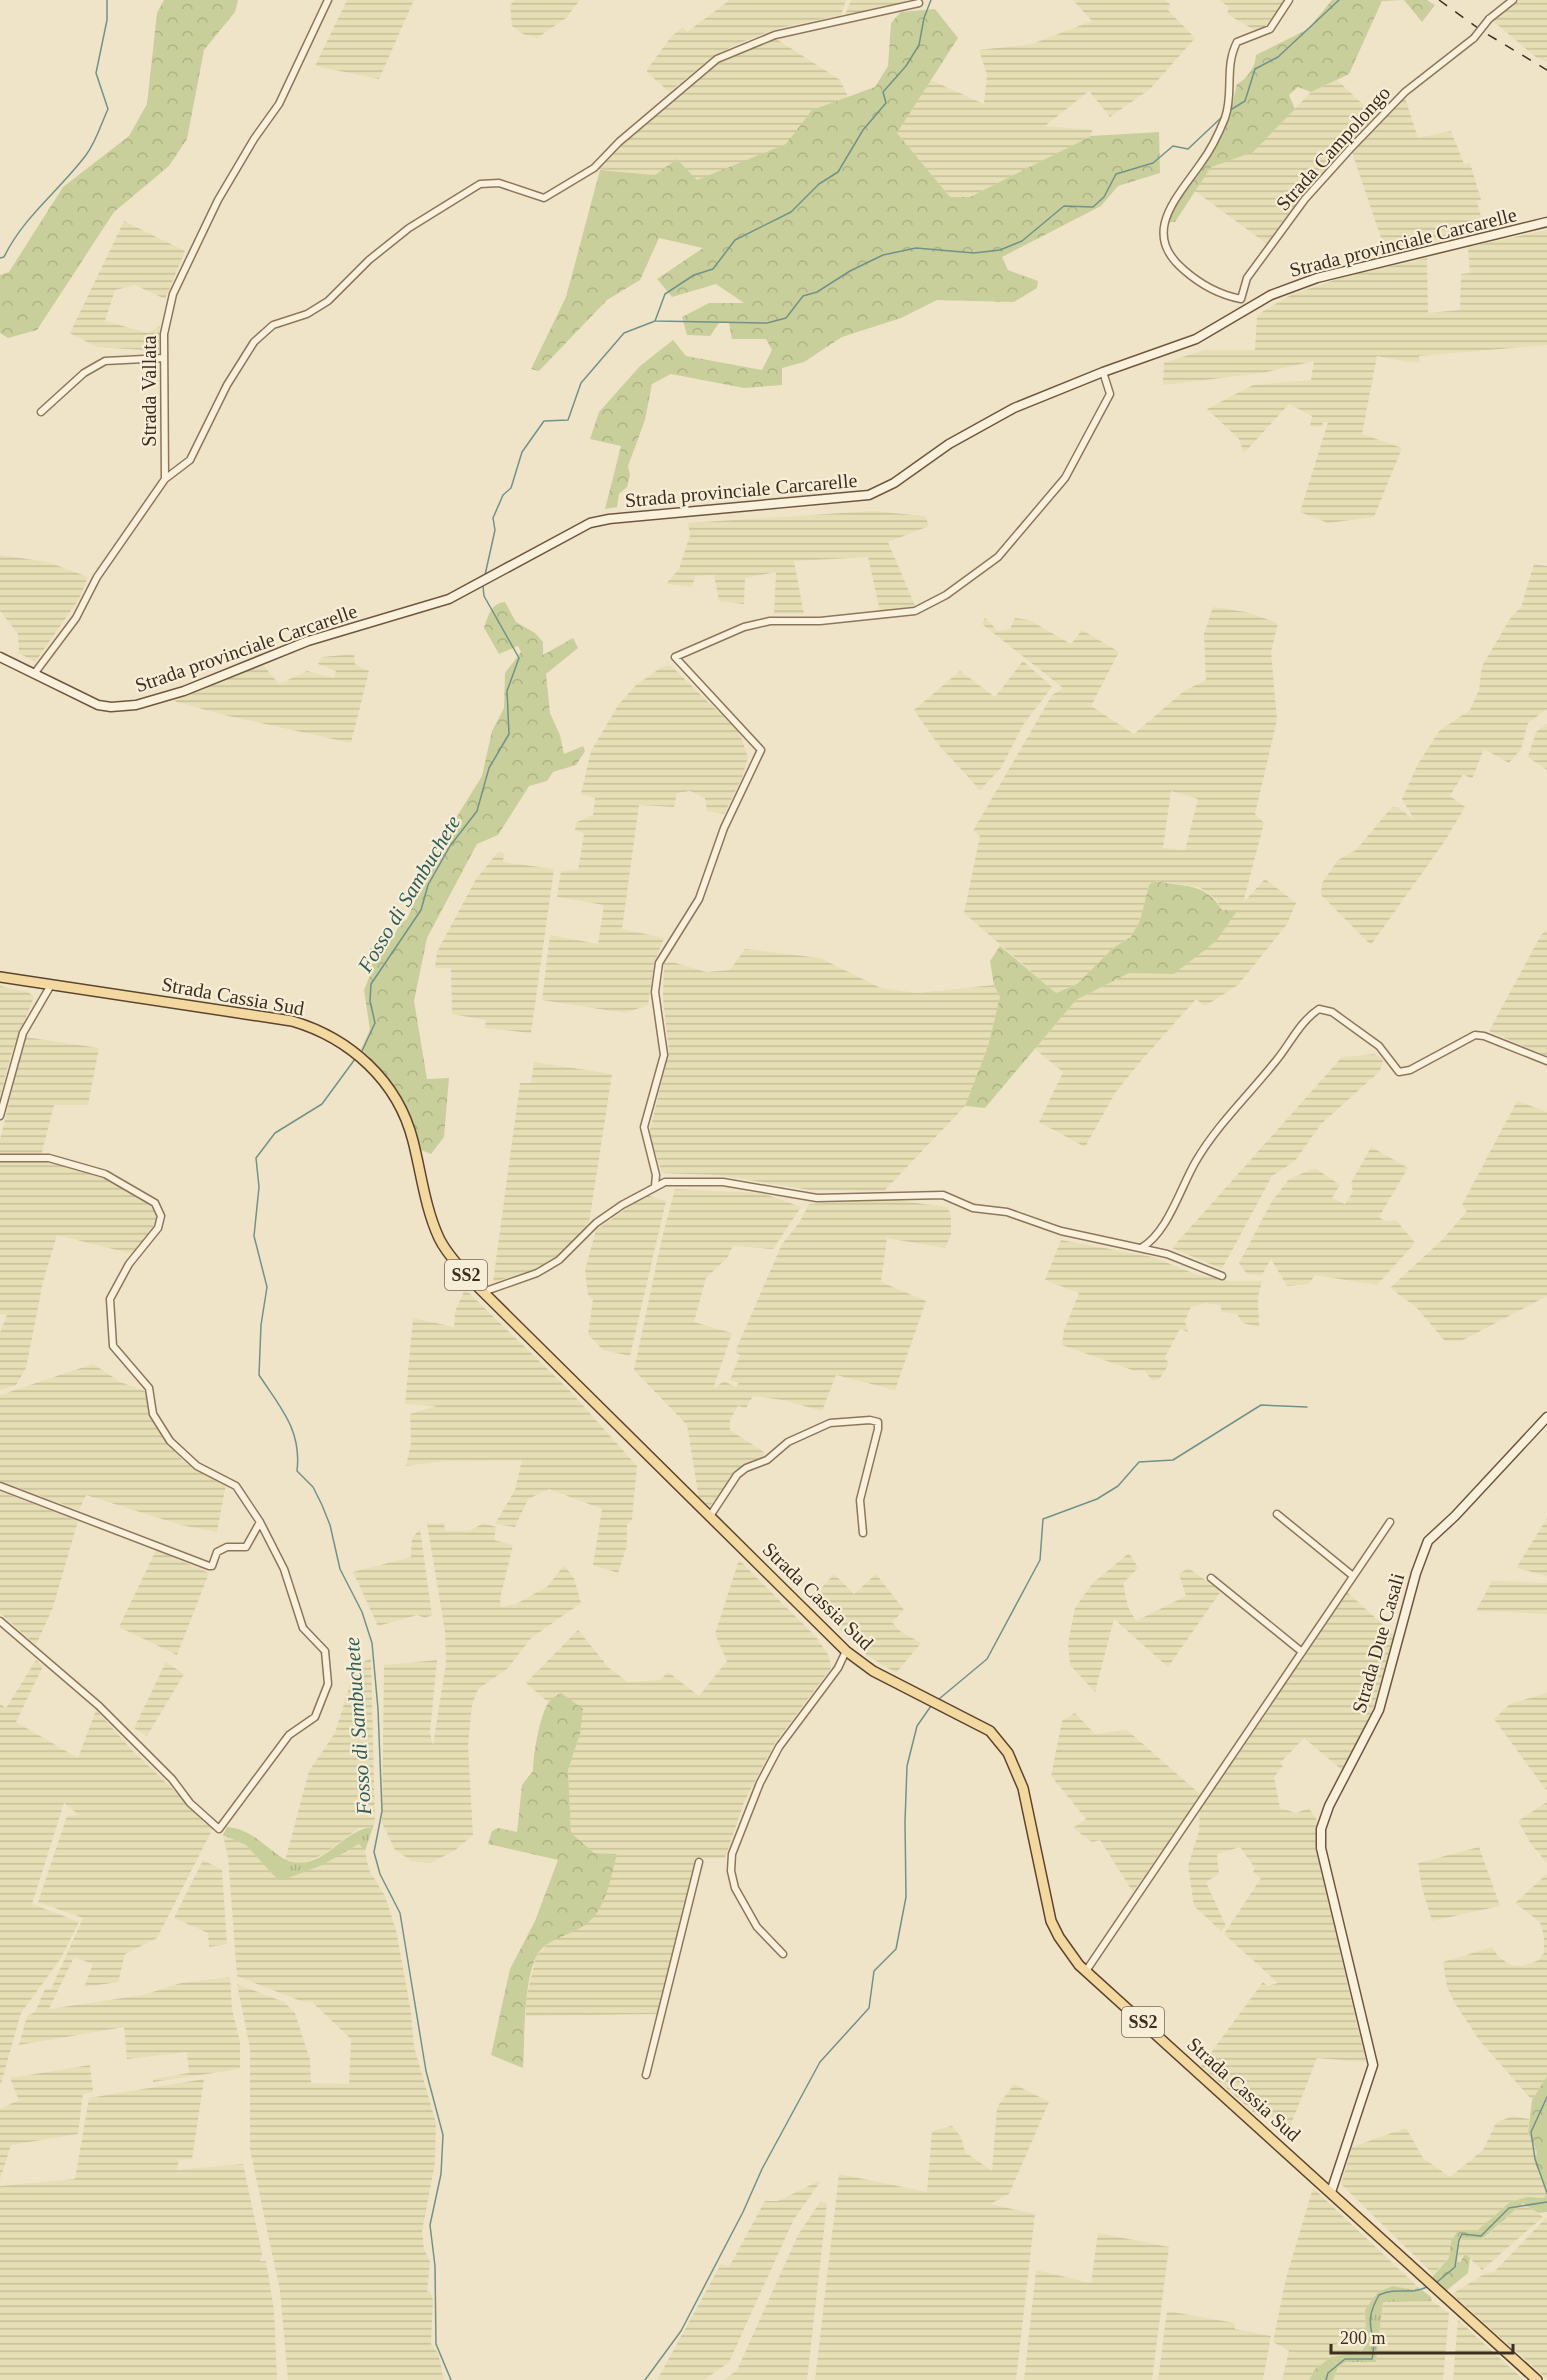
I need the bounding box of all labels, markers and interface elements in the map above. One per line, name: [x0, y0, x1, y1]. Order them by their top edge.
street label: Strada Campolongo: [1271, 81, 1395, 215]
street label: Strada provinciale Carcarelle: [1287, 203, 1519, 282]
street label: Strada Vallata: [138, 335, 160, 447]
street label: Strada provinciale Carcarelle: [624, 469, 858, 512]
street label: Strada provinciale Carcarelle: [132, 600, 360, 697]
water label: Fosso di Sambuchete: [352, 811, 465, 978]
street label: Strada Cassia Sud: [160, 973, 306, 1019]
road number: SS2: [445, 1260, 487, 1290]
street label: Strada Cassia Sud: [758, 1538, 878, 1654]
street label: Strada Due Casali: [1348, 1570, 1409, 1715]
water label: Fosso di Sambuchete: [340, 1636, 376, 1817]
road number: SS2: [1122, 2007, 1164, 2037]
street label: Strada Cassia Sud: [1183, 2033, 1305, 2145]
scale bar: [1331, 2317, 1512, 2355]
text: 200 m: [1340, 2328, 1386, 2348]

